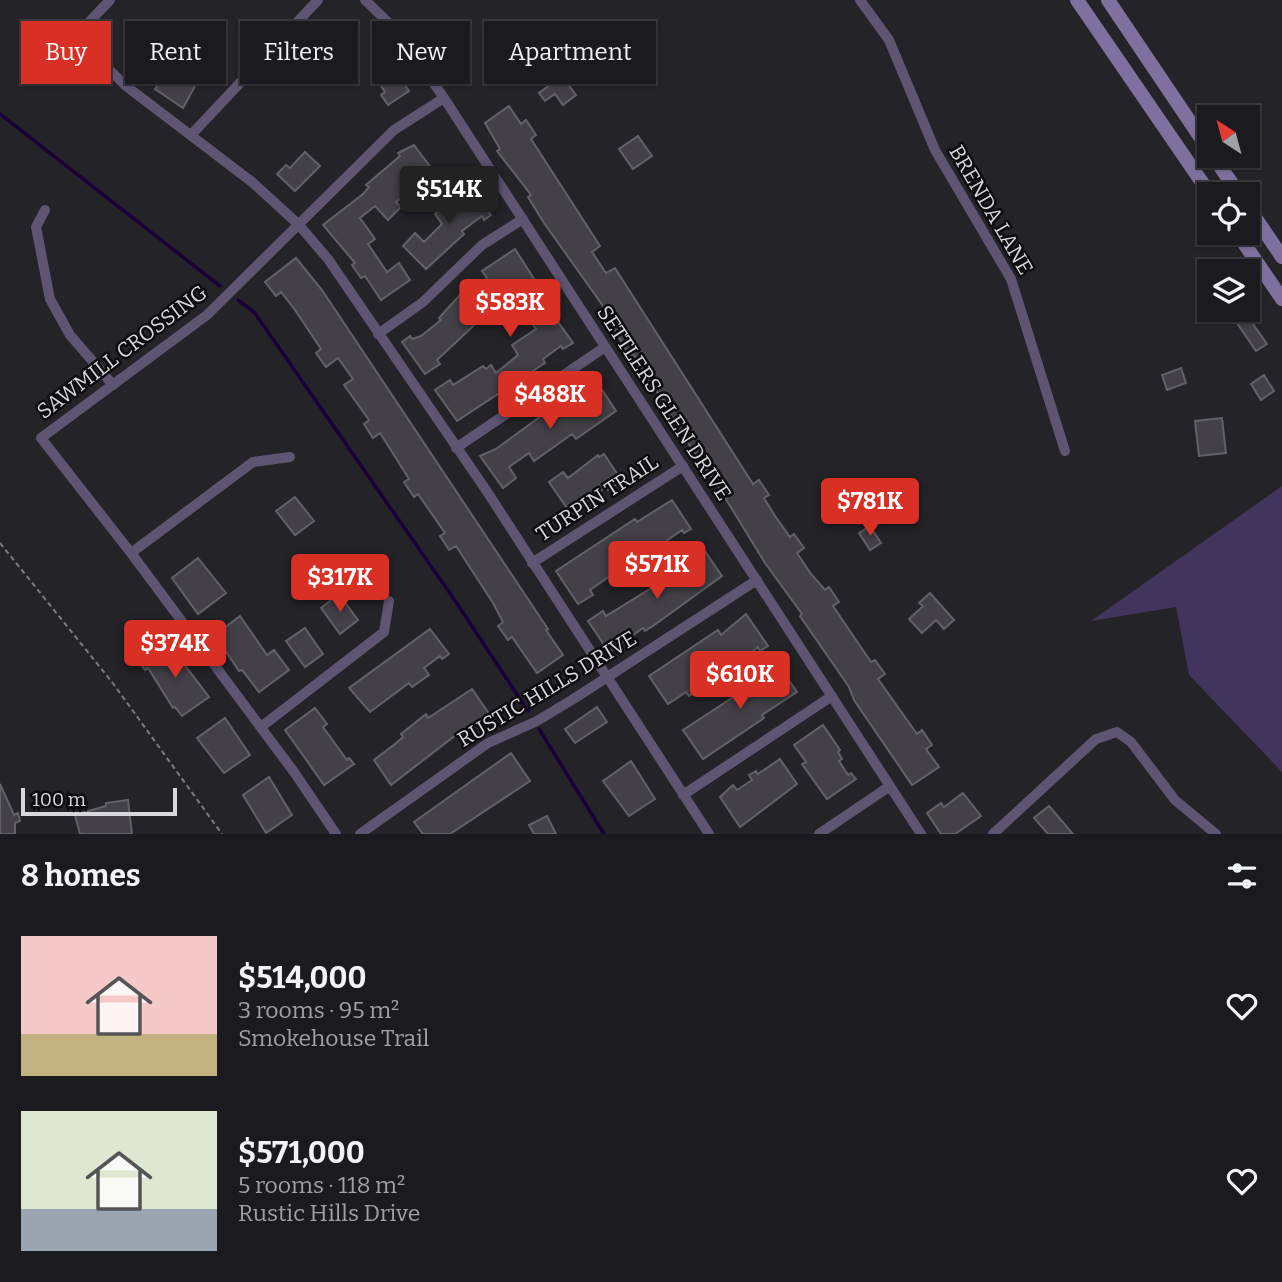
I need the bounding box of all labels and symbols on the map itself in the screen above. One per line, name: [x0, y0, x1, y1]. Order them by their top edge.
north arrow: [1197, 105, 1260, 168]
street label: BRENDA LANE: [943, 141, 1039, 279]
pin: $514K: [400, 166, 498, 226]
street label: SAWMILL CROSSING: [32, 280, 212, 424]
pin: $583K: [461, 280, 559, 339]
street label: SETTLERS GLEN DRIVE: [591, 301, 737, 505]
pin: $488K: [501, 372, 599, 431]
street label: TURPIN TRAIL: [531, 449, 663, 547]
pin: $781K: [821, 478, 919, 538]
pin: $571K: [608, 542, 706, 601]
pin: $317K: [291, 554, 389, 614]
pin: $374K: [126, 620, 224, 680]
street label: RUSTIC HILLS DRIVE: [453, 625, 641, 753]
pin: $610K: [691, 652, 789, 711]
scale bar: [21, 785, 177, 817]

